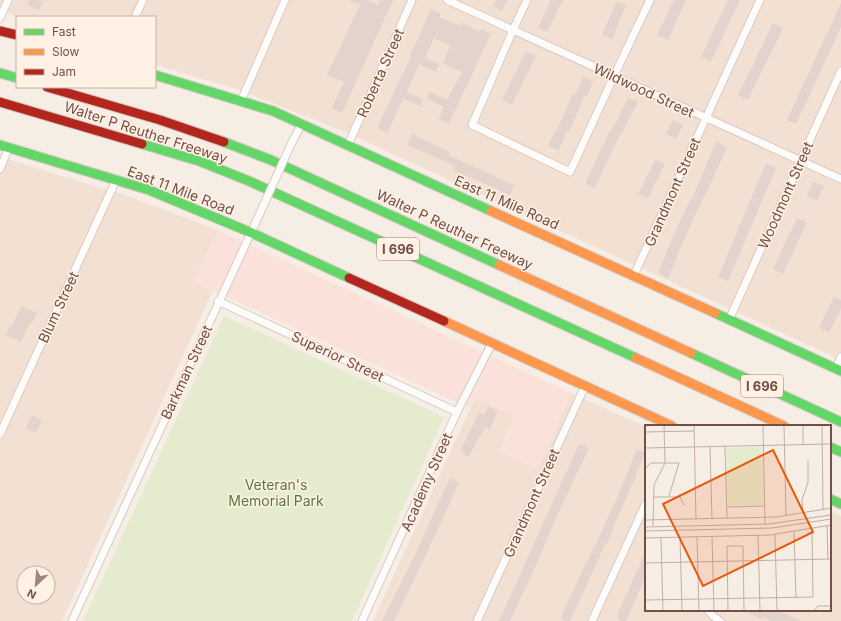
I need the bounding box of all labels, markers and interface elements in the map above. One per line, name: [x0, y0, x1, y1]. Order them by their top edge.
legend: [16, 16, 156, 88]
text: Fast: [52, 24, 76, 39]
street label: Roberta Street: [353, 26, 407, 120]
text: Slow: [52, 44, 80, 59]
street label: Wildwood Street: [591, 59, 697, 121]
text: Jam: [52, 64, 76, 79]
street label: Walter P Reuther Freeway: [62, 98, 230, 166]
street label: Grandmont Street: [640, 135, 704, 249]
street label: Woodmont Street: [754, 138, 816, 251]
street label: East 11 Mile Road: [125, 162, 237, 218]
street label: East 11 Mile Road: [452, 171, 562, 233]
street label: Walter P Reuther Freeway: [374, 185, 536, 273]
road number: I 696: [377, 238, 419, 260]
street label: Blum Street: [34, 268, 82, 345]
street label: Barkman Street: [157, 322, 215, 422]
street label: Superior Street: [289, 327, 387, 385]
road number: I 696: [741, 375, 783, 397]
inset map: [645, 425, 831, 611]
street label: Academy Street: [397, 430, 455, 534]
street label: Grandmont Street: [499, 446, 563, 560]
park label: Veteran's Memorial Park: [228, 476, 324, 509]
north arrow: [16, 565, 56, 605]
text: N: [25, 586, 38, 602]

